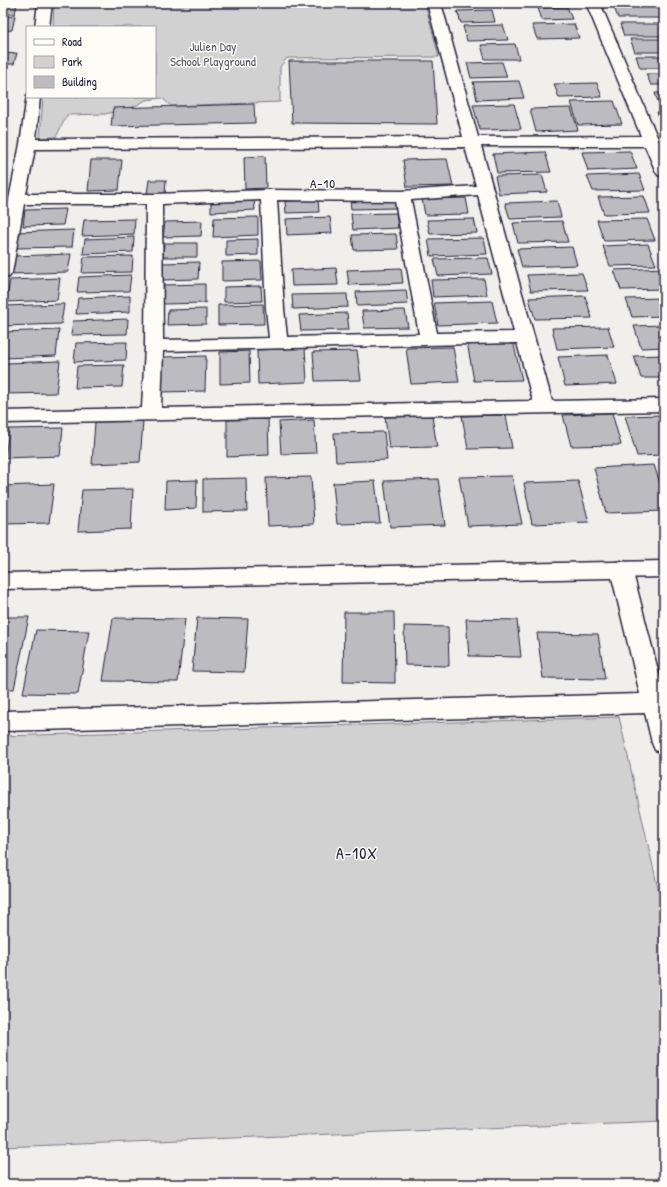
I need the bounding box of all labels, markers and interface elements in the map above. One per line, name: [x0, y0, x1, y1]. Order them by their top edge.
legend: [26, 26, 156, 98]
text: Road: [62, 33, 82, 50]
park label: Julien Day School Playground: [170, 37, 256, 70]
text: Park: [62, 53, 82, 70]
text: Building: [62, 73, 97, 90]
district label: A-10: [310, 174, 336, 192]
district label: A-10X: [336, 842, 378, 864]

